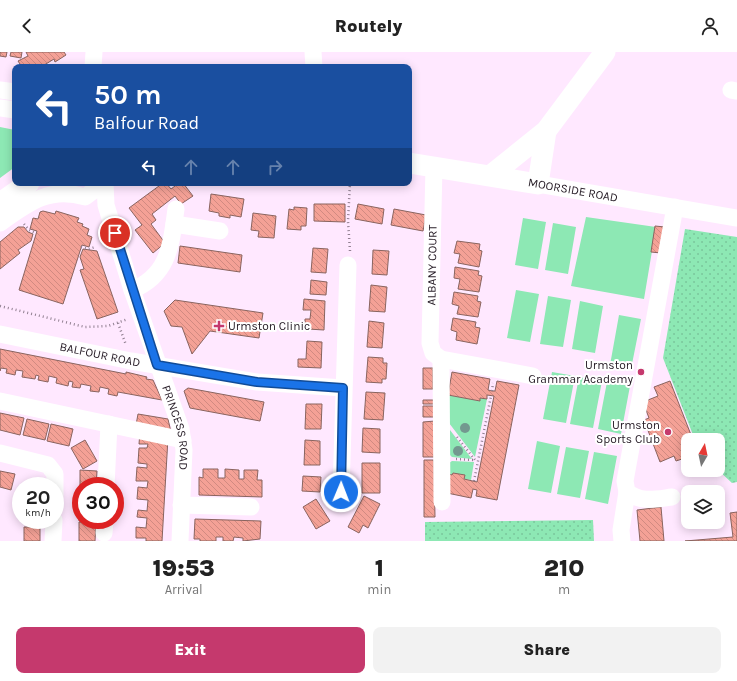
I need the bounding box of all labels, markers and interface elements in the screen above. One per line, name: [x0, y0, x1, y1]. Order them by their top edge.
icon: back: [16, 15, 38, 37]
text: Routely: [335, 15, 402, 37]
icon: person: [699, 15, 721, 37]
text: 50 m: [94, 78, 162, 111]
icon: left: [28, 80, 80, 132]
text: Balfour Road: [94, 112, 199, 134]
icon: left: [138, 156, 160, 178]
icon: ahead: [180, 156, 202, 178]
icon: ahead: [222, 156, 244, 178]
icon: right: [264, 156, 286, 178]
street label: MOORSIDE ROAD: [527, 175, 619, 205]
pin: [98, 216, 132, 250]
icon: arrive: [104, 222, 126, 244]
street label: ALBANY COURT: [424, 224, 440, 306]
place label: Urmston Clinic: [228, 319, 310, 333]
marker: Urmston Clinic: [213, 320, 225, 332]
street label: BALFOUR ROAD: [58, 339, 141, 369]
place label: Urmston Grammar Academy: [528, 358, 633, 386]
marker: Urmston Grammar Academy: [636, 367, 646, 377]
street label: PRINCESS ROAD: [159, 383, 191, 470]
place label: Urmston Sports Club: [596, 418, 660, 446]
marker: Urmston Sports Club: [663, 427, 673, 437]
north arrow: [681, 433, 725, 477]
map controls: [681, 433, 725, 529]
position arrow: [320, 471, 362, 513]
speed limit sign: 30: [72, 477, 124, 529]
button: layers: [681, 485, 725, 529]
text: 20: [26, 486, 50, 509]
text: km/h: [25, 507, 51, 519]
text: 19:53: [153, 554, 215, 582]
text: 1: [375, 554, 384, 582]
text: 210: [544, 554, 584, 582]
text: Arrival: [165, 582, 203, 597]
text: min: [367, 582, 391, 597]
text: m: [558, 582, 570, 597]
button: Exit: [16, 627, 365, 673]
button: Share: [373, 627, 721, 673]

